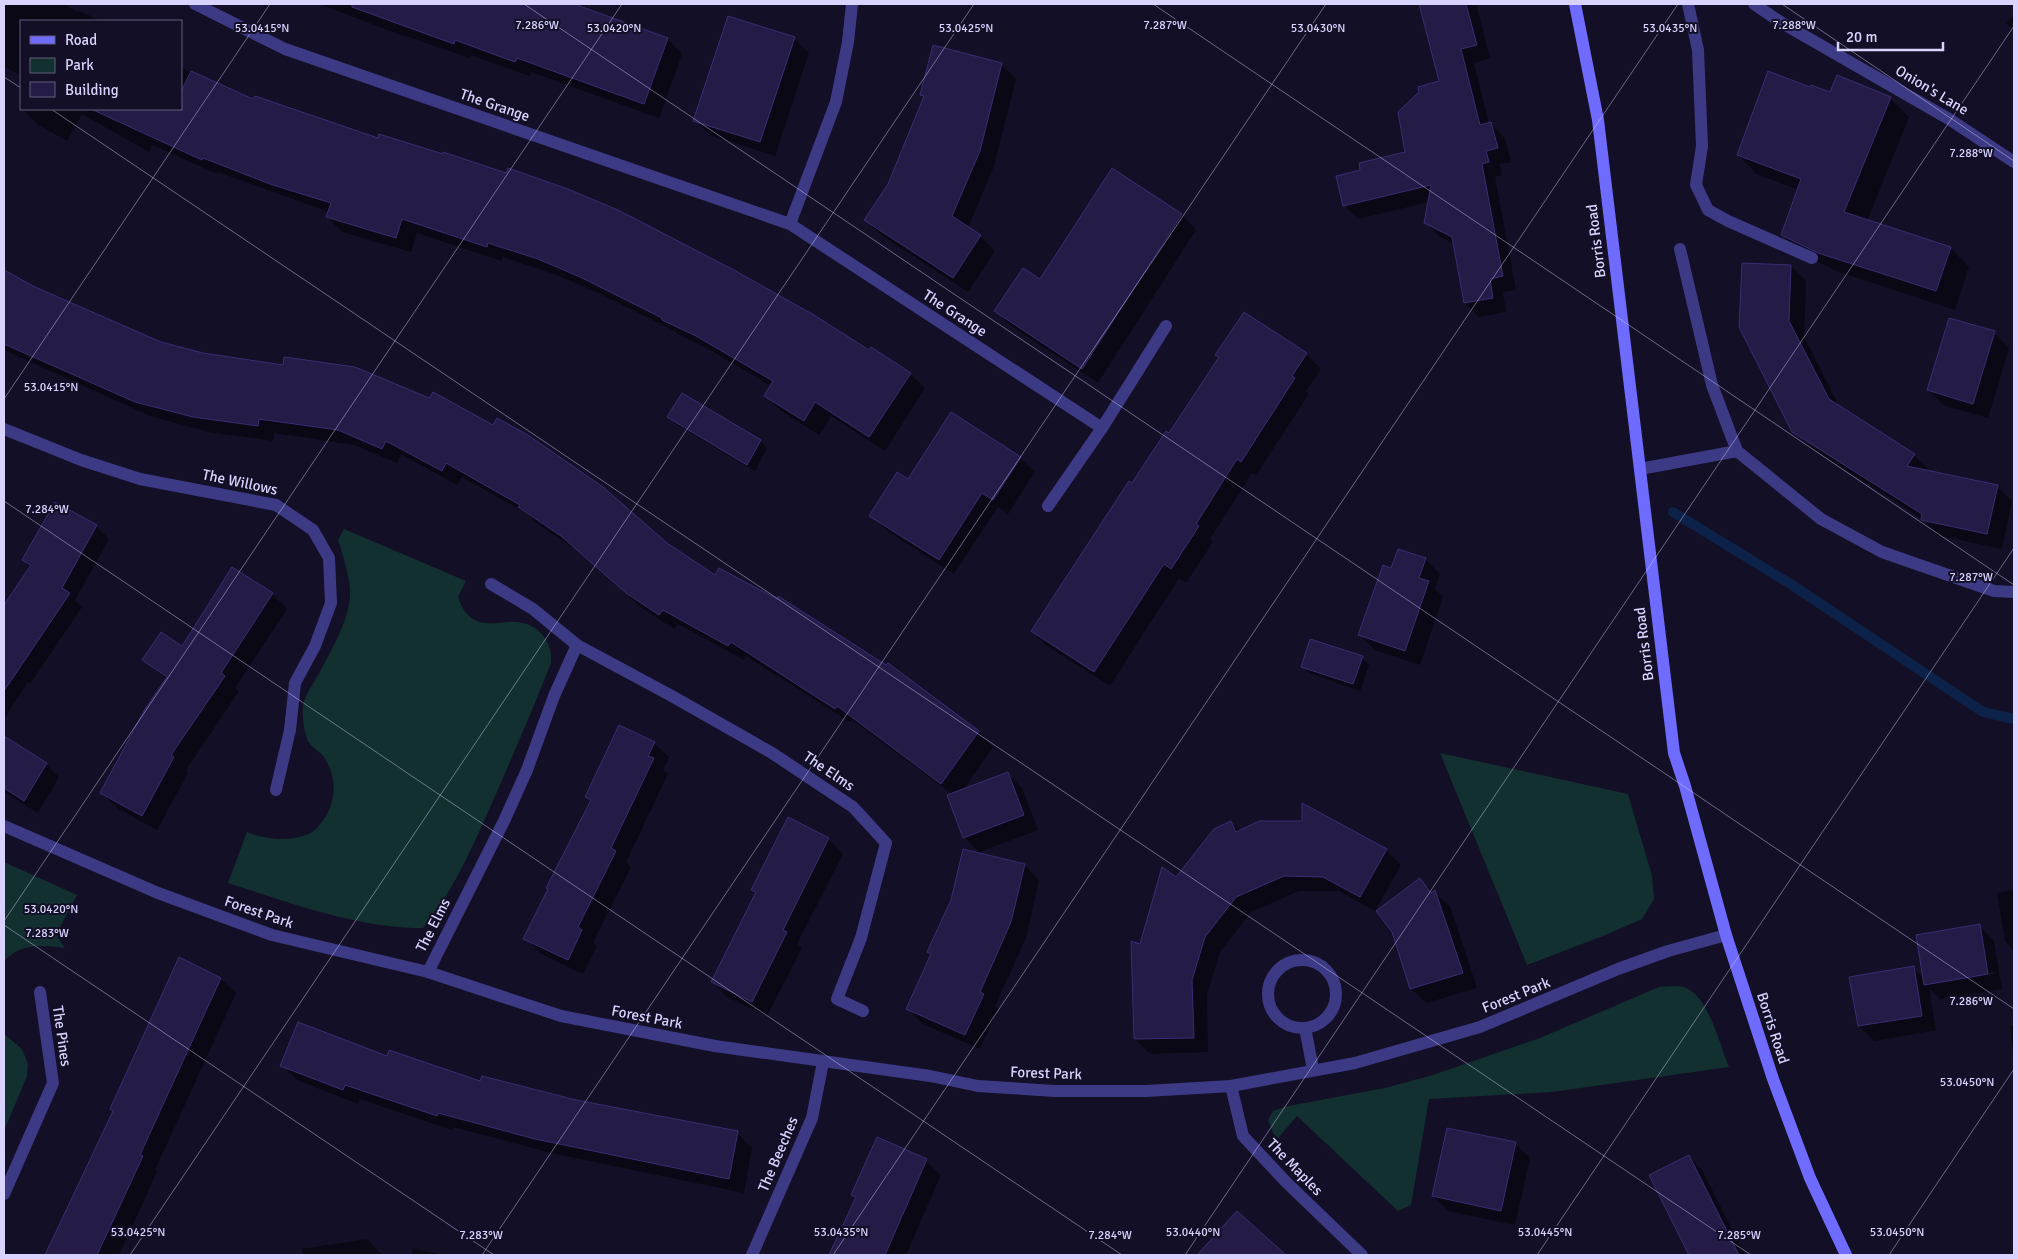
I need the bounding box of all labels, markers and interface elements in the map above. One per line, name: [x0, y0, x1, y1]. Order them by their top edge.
text: 7.286°W: [515, 18, 559, 33]
text: 7.287°W: [1143, 18, 1187, 33]
text: 7.288°W: [1772, 18, 1816, 33]
legend: [20, 20, 182, 110]
scale bar: [1838, 20, 1943, 52]
text: 53.0415°N: [235, 21, 289, 36]
text: 53.0420°N: [587, 21, 641, 36]
text: 53.0425°N: [939, 21, 993, 36]
text: 53.0430°N: [1291, 21, 1345, 36]
text: 53.0435°N: [1643, 21, 1697, 36]
text: 20 m: [1846, 28, 1877, 46]
text: Road: [65, 31, 97, 49]
text: Park: [65, 56, 94, 74]
street label: Onion's Lane: [1892, 61, 1972, 119]
text: Building: [65, 81, 119, 99]
street label: The Grange: [458, 85, 532, 125]
text: 7.288°W: [1949, 146, 1993, 161]
street label: Borris Road: [1583, 203, 1609, 279]
street label: The Grange: [920, 286, 990, 340]
text: 53.0415°N: [24, 380, 78, 395]
street label: The Willows: [201, 465, 280, 499]
text: 7.284°W: [25, 502, 69, 517]
text: 7.287°W: [1949, 570, 1993, 585]
street label: Borris Road: [1631, 606, 1657, 682]
street label: The Elms: [800, 747, 858, 795]
street label: Forest Park: [222, 892, 296, 932]
street label: The Elms: [412, 895, 454, 955]
text: 53.0420°N: [24, 902, 78, 917]
text: 7.283°W: [25, 926, 69, 941]
street label: Forest Park: [1479, 973, 1553, 1017]
street label: Borris Road: [1753, 990, 1793, 1066]
text: 7.286°W: [1949, 994, 1993, 1009]
street label: Forest Park: [610, 1001, 684, 1033]
street label: The Pines: [49, 1004, 75, 1068]
street label: Forest Park: [1010, 1063, 1083, 1083]
text: 53.0450°N: [1940, 1075, 1994, 1090]
street label: The Beeches: [754, 1113, 802, 1194]
street label: The Maples: [1263, 1135, 1327, 1200]
text: 53.0425°N: [111, 1225, 165, 1240]
text: 53.0435°N: [814, 1225, 868, 1240]
text: 53.0440°N: [1166, 1225, 1220, 1240]
text: 53.0445°N: [1518, 1225, 1572, 1240]
text: 53.0450°N: [1870, 1225, 1924, 1240]
text: 7.283°W: [459, 1228, 503, 1243]
text: 7.284°W: [1088, 1228, 1132, 1243]
text: 7.285°W: [1717, 1228, 1761, 1243]

